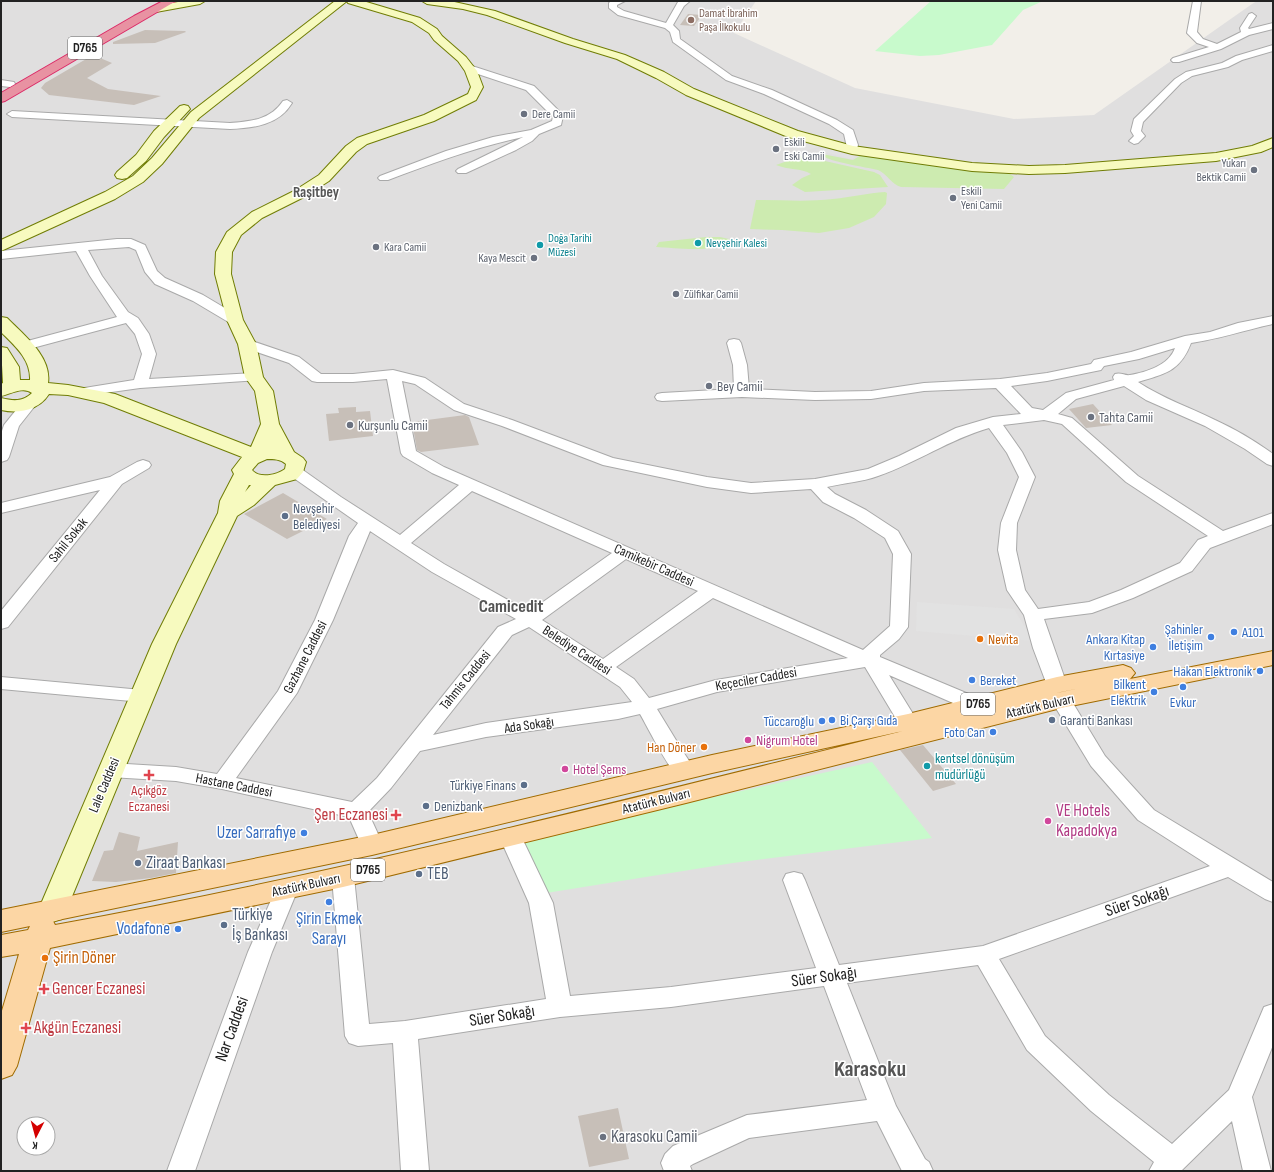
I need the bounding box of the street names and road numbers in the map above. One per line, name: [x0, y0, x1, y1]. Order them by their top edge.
road number: D765: [68, 37, 102, 59]
street label: Sahil Sokak: [45, 514, 92, 566]
street label: Camikebir Caddesi: [611, 540, 697, 590]
street label: Gazhane Caddesi: [279, 618, 331, 696]
street label: Belediye Caddesi: [539, 621, 615, 679]
street label: Tahmis Caddesi: [436, 647, 494, 713]
street label: Keçeciler Caddesi: [714, 663, 798, 695]
street label: Atatürk Bulvarı: [1003, 690, 1076, 722]
road number: D765: [961, 693, 995, 715]
street label: Ada Sokağı: [502, 713, 555, 737]
street label: Lale Caddesi: [85, 755, 123, 815]
street label: Hastane Caddesi: [194, 769, 274, 801]
street label: Atatürk Bulvarı: [619, 784, 692, 818]
road number: D765: [351, 859, 385, 881]
street label: Atatürk Bulvarı: [269, 869, 342, 901]
street label: Süer Sokağı: [1102, 881, 1172, 921]
street label: Süer Sokağı: [790, 962, 858, 992]
street label: Nar Caddesi: [211, 994, 253, 1064]
street label: Süer Sokağı: [468, 1001, 536, 1031]

